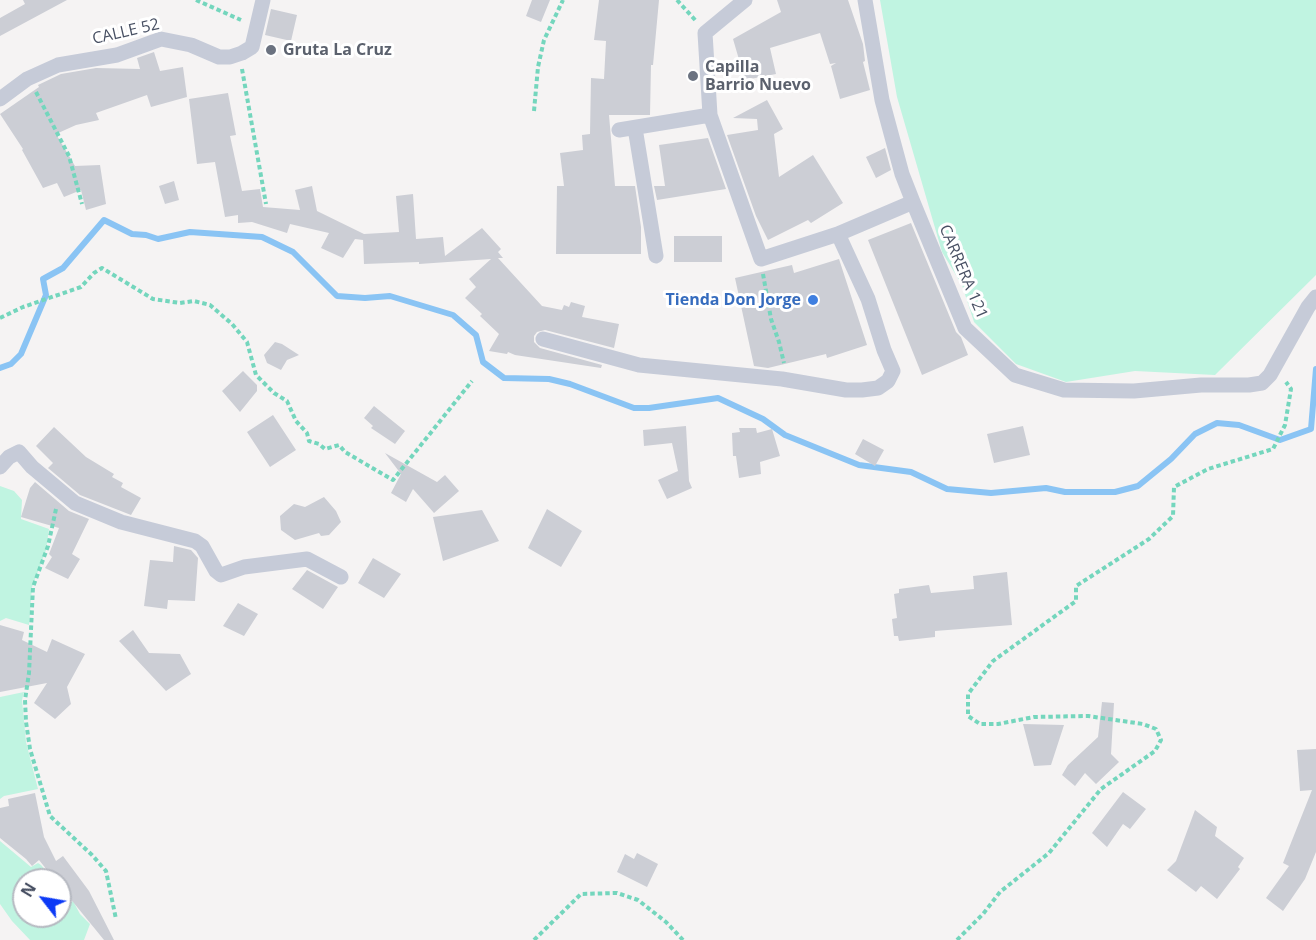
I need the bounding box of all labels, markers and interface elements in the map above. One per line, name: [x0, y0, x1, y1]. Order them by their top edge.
street label: CALLE 52: [91, 15, 161, 49]
place label: Gruta La Cruz: [283, 40, 392, 60]
marker: Gruta La Cruz: [264, 43, 278, 57]
place label: Capilla Barrio Nuevo: [705, 57, 811, 95]
marker: Capilla Barrio Nuevo: [686, 69, 700, 83]
street label: CARRERA 121: [935, 222, 991, 322]
place label: Tienda Don Jorge: [666, 290, 801, 310]
marker: Tienda Don Jorge: [806, 293, 820, 307]
north arrow: [12, 868, 72, 928]
text: N: [16, 879, 41, 901]

